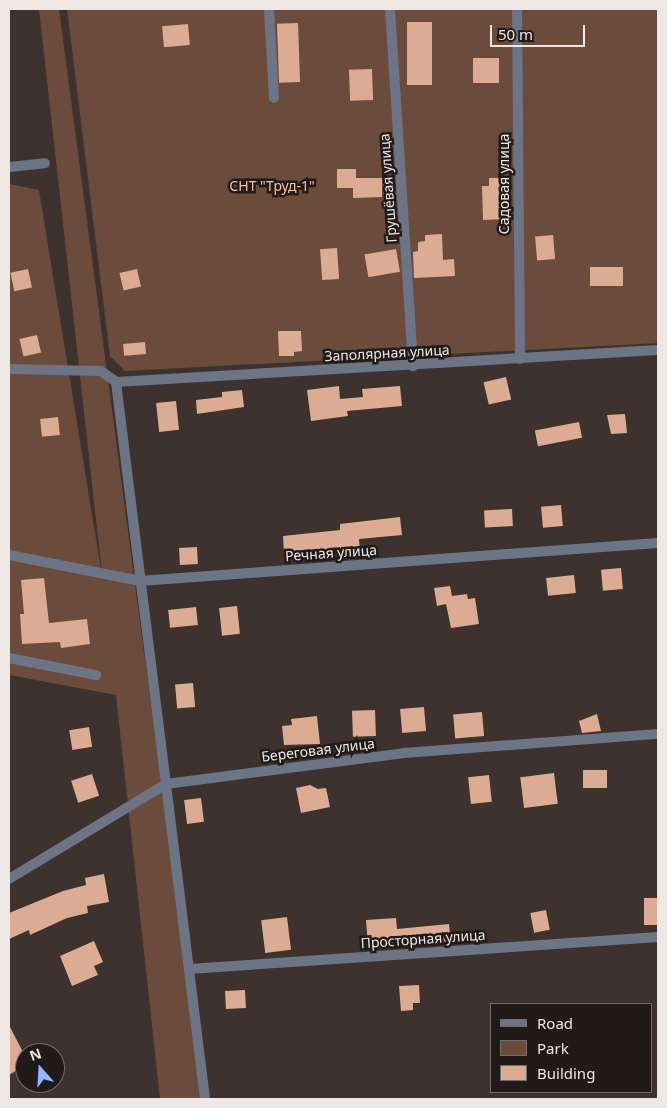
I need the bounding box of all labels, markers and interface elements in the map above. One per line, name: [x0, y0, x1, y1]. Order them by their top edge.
scale bar: [492, 15, 587, 47]
text: 50 m: [498, 24, 533, 44]
street label: Грушёвая улица: [376, 133, 400, 243]
street label: Садовая улица: [496, 134, 512, 234]
park label: СНТ "Труд-1": [229, 178, 315, 194]
street label: Заполярная улица: [324, 341, 450, 365]
street label: Речная улица: [285, 541, 377, 565]
street label: Береговая улица: [260, 735, 376, 765]
street label: Просторная улица: [360, 926, 486, 952]
legend: [490, 1003, 652, 1093]
text: Road: [537, 1013, 573, 1033]
text: Park: [537, 1038, 569, 1058]
north arrow: [15, 1043, 65, 1093]
text: N: [27, 1043, 44, 1065]
text: Building: [537, 1063, 595, 1083]

